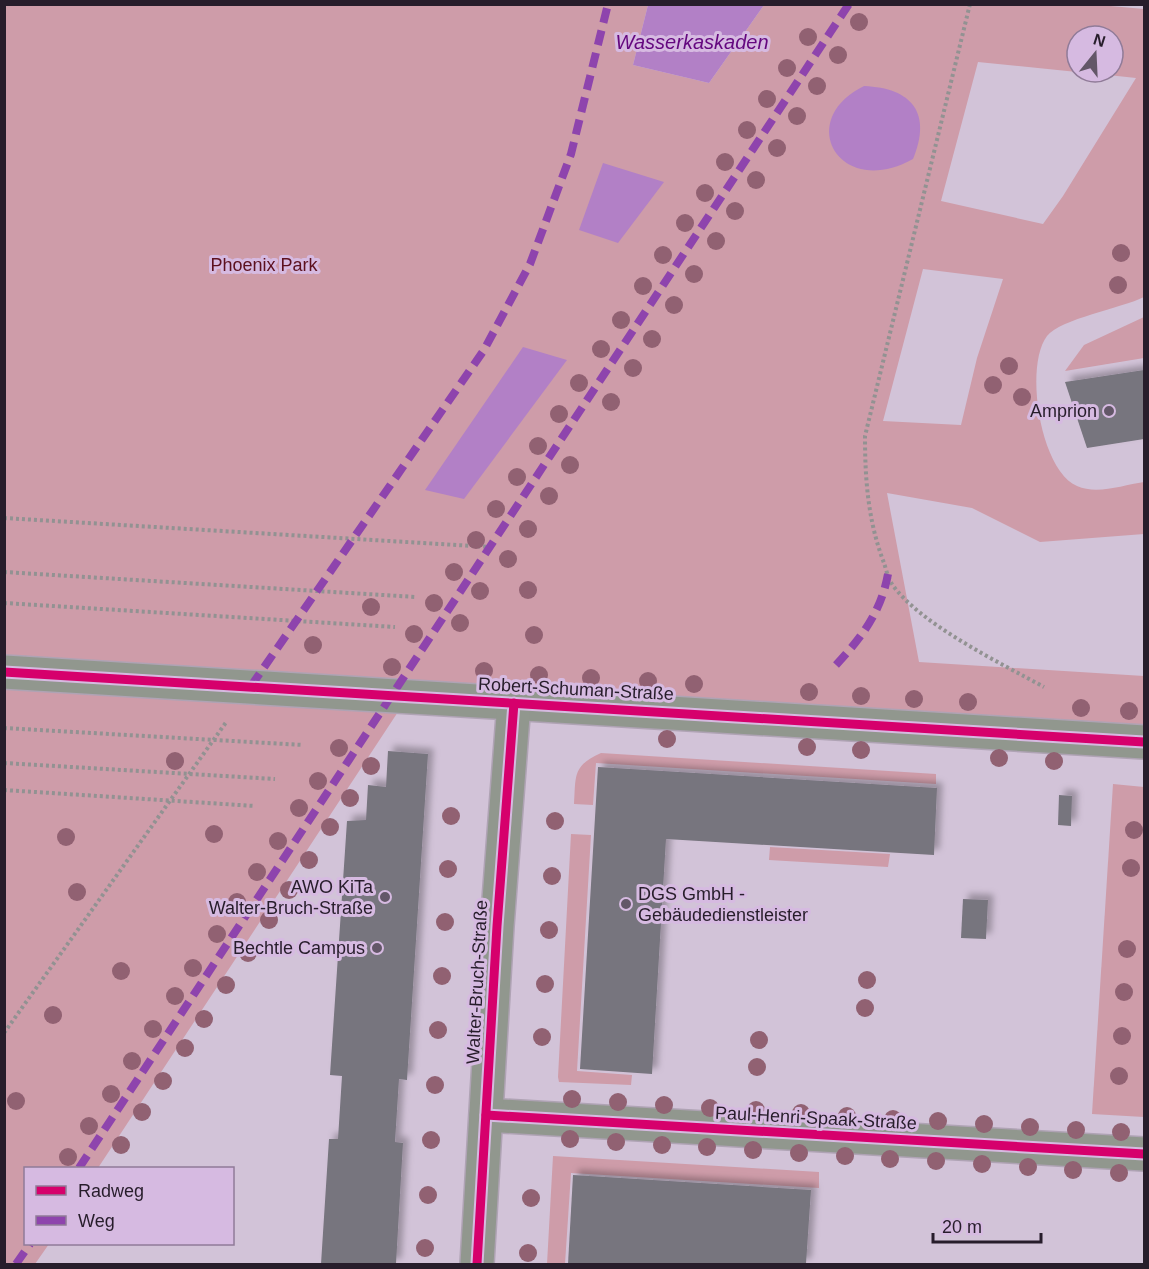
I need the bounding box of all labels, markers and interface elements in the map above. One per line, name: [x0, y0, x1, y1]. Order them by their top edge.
north arrow: [1065, 24, 1125, 84]
text: N: [1091, 30, 1108, 50]
water label: Wasserkaskaden: [615, 31, 769, 53]
park label: Phoenix Park: [210, 255, 319, 275]
place label: Amprion: [1030, 401, 1097, 421]
marker: Amprion: [1102, 404, 1116, 418]
street label: Robert-Schuman-Straße: [478, 674, 674, 704]
place label: AWO KiTa Walter-Bruch-Straße: [209, 877, 374, 918]
place label: DGS GmbH - Gebäudedienstleister: [638, 884, 808, 925]
marker: AWO KiTa Walter-Bruch-Straße: [378, 890, 392, 904]
marker: DGS GmbH - Gebäudedienstleister: [619, 897, 633, 911]
street label: Walter-Bruch-Straße: [463, 899, 491, 1065]
place label: Bechtle Campus: [233, 938, 365, 958]
marker: Bechtle Campus: [370, 941, 384, 955]
street label: Paul-Henri-Spaak-Straße: [715, 1103, 917, 1133]
legend: [24, 1167, 234, 1245]
text: Radweg: [78, 1181, 144, 1201]
scale bar: [933, 1206, 1041, 1244]
text: Weg: [78, 1211, 115, 1231]
text: 20 m: [942, 1217, 982, 1237]

